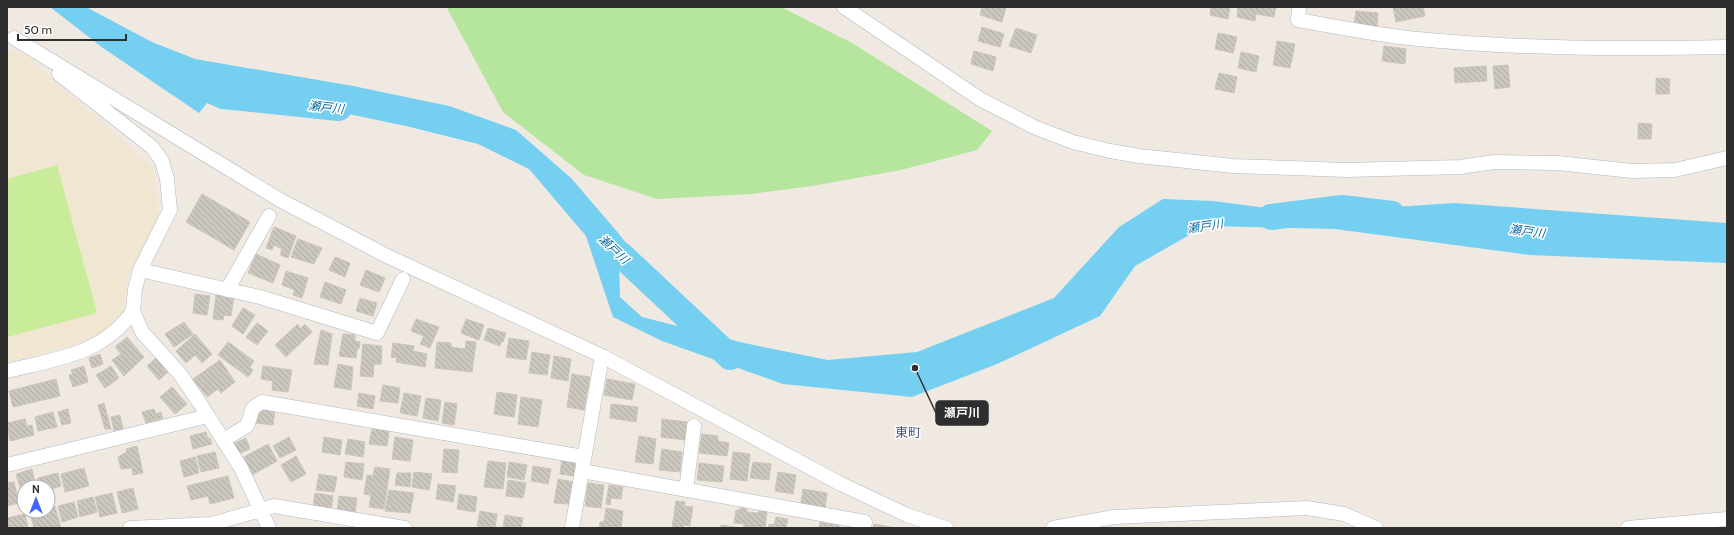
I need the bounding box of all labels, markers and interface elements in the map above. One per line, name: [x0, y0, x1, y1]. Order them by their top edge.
scale bar: [18, 16, 126, 42]
text: 50 m: [24, 22, 52, 37]
water label: 瀬戸川: [307, 98, 347, 117]
water label: 瀬戸川: [1186, 216, 1226, 236]
water label: 瀬戸川: [1508, 221, 1548, 241]
water label: 瀬戸川: [596, 231, 634, 268]
callout: 瀬戸川: [936, 401, 988, 425]
text: 瀬戸川: [944, 405, 980, 420]
district label: 東町: [895, 424, 921, 440]
north arrow: [16, 479, 56, 519]
text: N: [32, 482, 40, 496]

